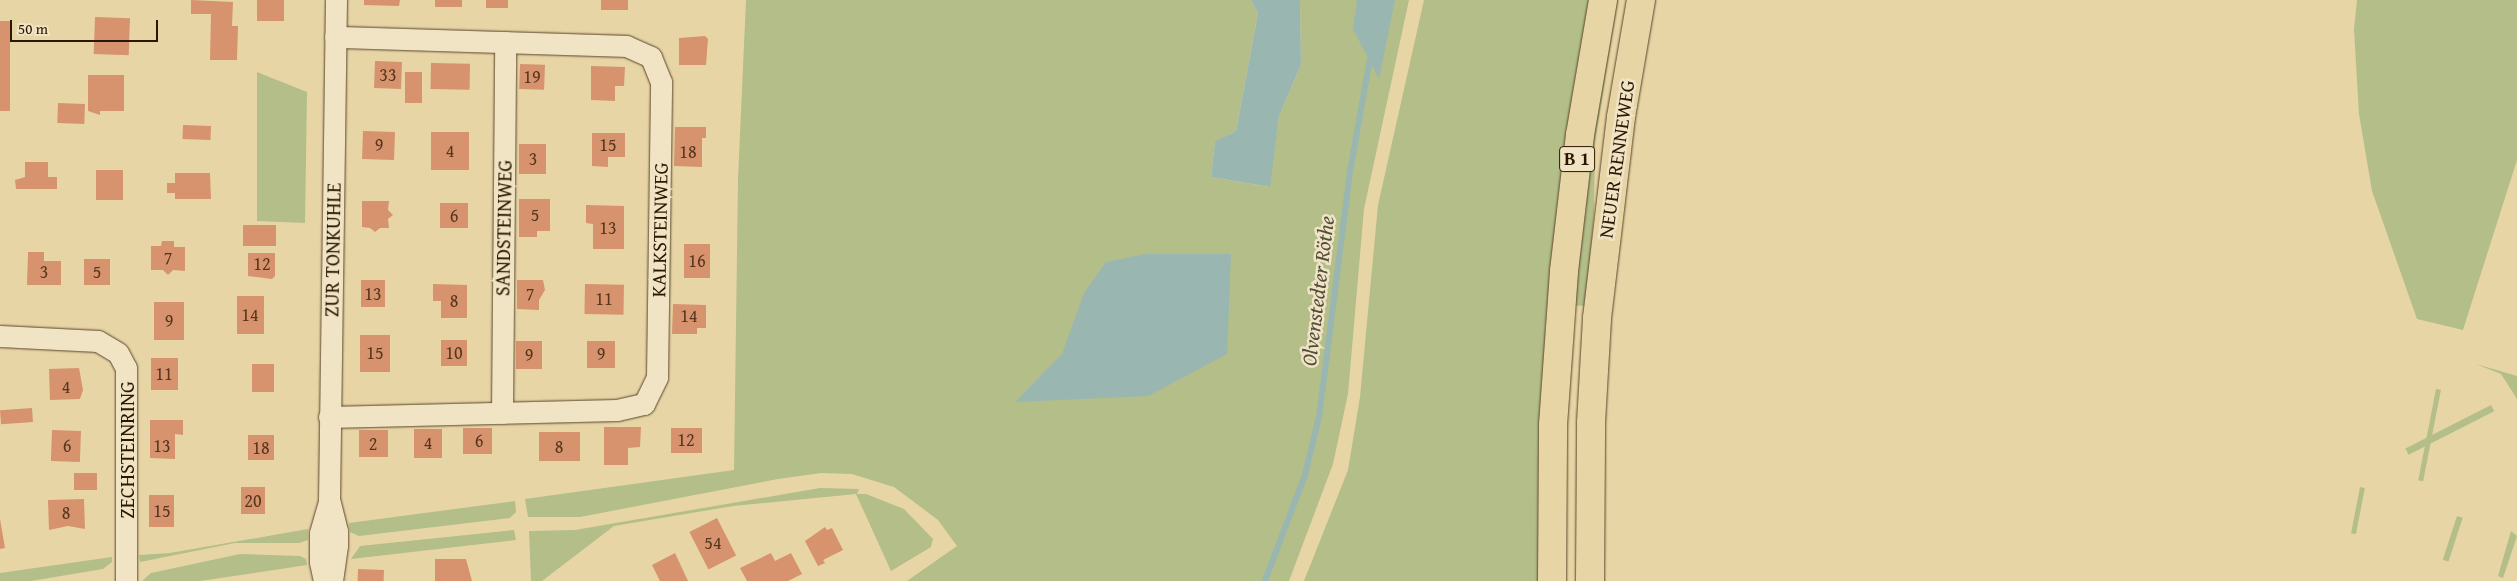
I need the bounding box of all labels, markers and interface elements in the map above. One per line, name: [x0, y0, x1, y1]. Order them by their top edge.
scale bar: [12, 10, 160, 42]
text: 50 m: [18, 18, 48, 39]
house number: 33: [379, 64, 397, 86]
house number: 19: [523, 66, 541, 88]
street label: NEUER RENNEWEG: [1593, 79, 1639, 239]
house number: 9: [375, 134, 383, 156]
house number: 15: [599, 134, 617, 156]
house number: 4: [446, 140, 454, 162]
house number: 18: [679, 141, 697, 163]
road number: B 1: [1558, 142, 1596, 176]
house number: 3: [529, 148, 537, 170]
street label: SANDSTEINWEG: [490, 160, 516, 296]
street label: KALKSTEINWEG: [646, 162, 672, 298]
street label: ZUR TONKUHLE: [319, 183, 345, 317]
house number: 5: [531, 204, 539, 226]
house number: 6: [450, 205, 458, 227]
water label: Olvenstedter Röthe: [1296, 214, 1340, 368]
house number: 13: [599, 217, 617, 239]
house number: 7: [164, 247, 172, 269]
house number: 16: [688, 250, 706, 272]
house number: 12: [253, 253, 271, 275]
house number: 3: [40, 261, 48, 283]
house number: 5: [93, 261, 101, 283]
house number: 13: [364, 283, 382, 305]
house number: 7: [526, 283, 534, 305]
house number: 11: [595, 288, 613, 310]
house number: 8: [450, 290, 458, 312]
house number: 14: [241, 304, 259, 326]
house number: 14: [680, 305, 698, 327]
house number: 9: [165, 310, 173, 332]
house number: 15: [366, 342, 384, 364]
house number: 10: [445, 342, 463, 364]
house number: 9: [597, 343, 605, 365]
house number: 9: [525, 344, 533, 366]
house number: 11: [155, 363, 173, 385]
house number: 4: [62, 376, 70, 398]
street label: ZECHSTEINRING: [114, 381, 138, 519]
house number: 12: [677, 429, 695, 451]
house number: 6: [475, 430, 483, 452]
house number: 4: [424, 432, 432, 454]
house number: 2: [369, 433, 377, 455]
house number: 6: [63, 435, 71, 457]
house number: 13: [153, 435, 171, 457]
house number: 8: [555, 436, 563, 458]
house number: 18: [252, 437, 270, 459]
house number: 20: [244, 490, 262, 512]
house number: 15: [153, 500, 171, 522]
house number: 8: [62, 502, 70, 524]
house number: 54: [704, 532, 722, 554]

